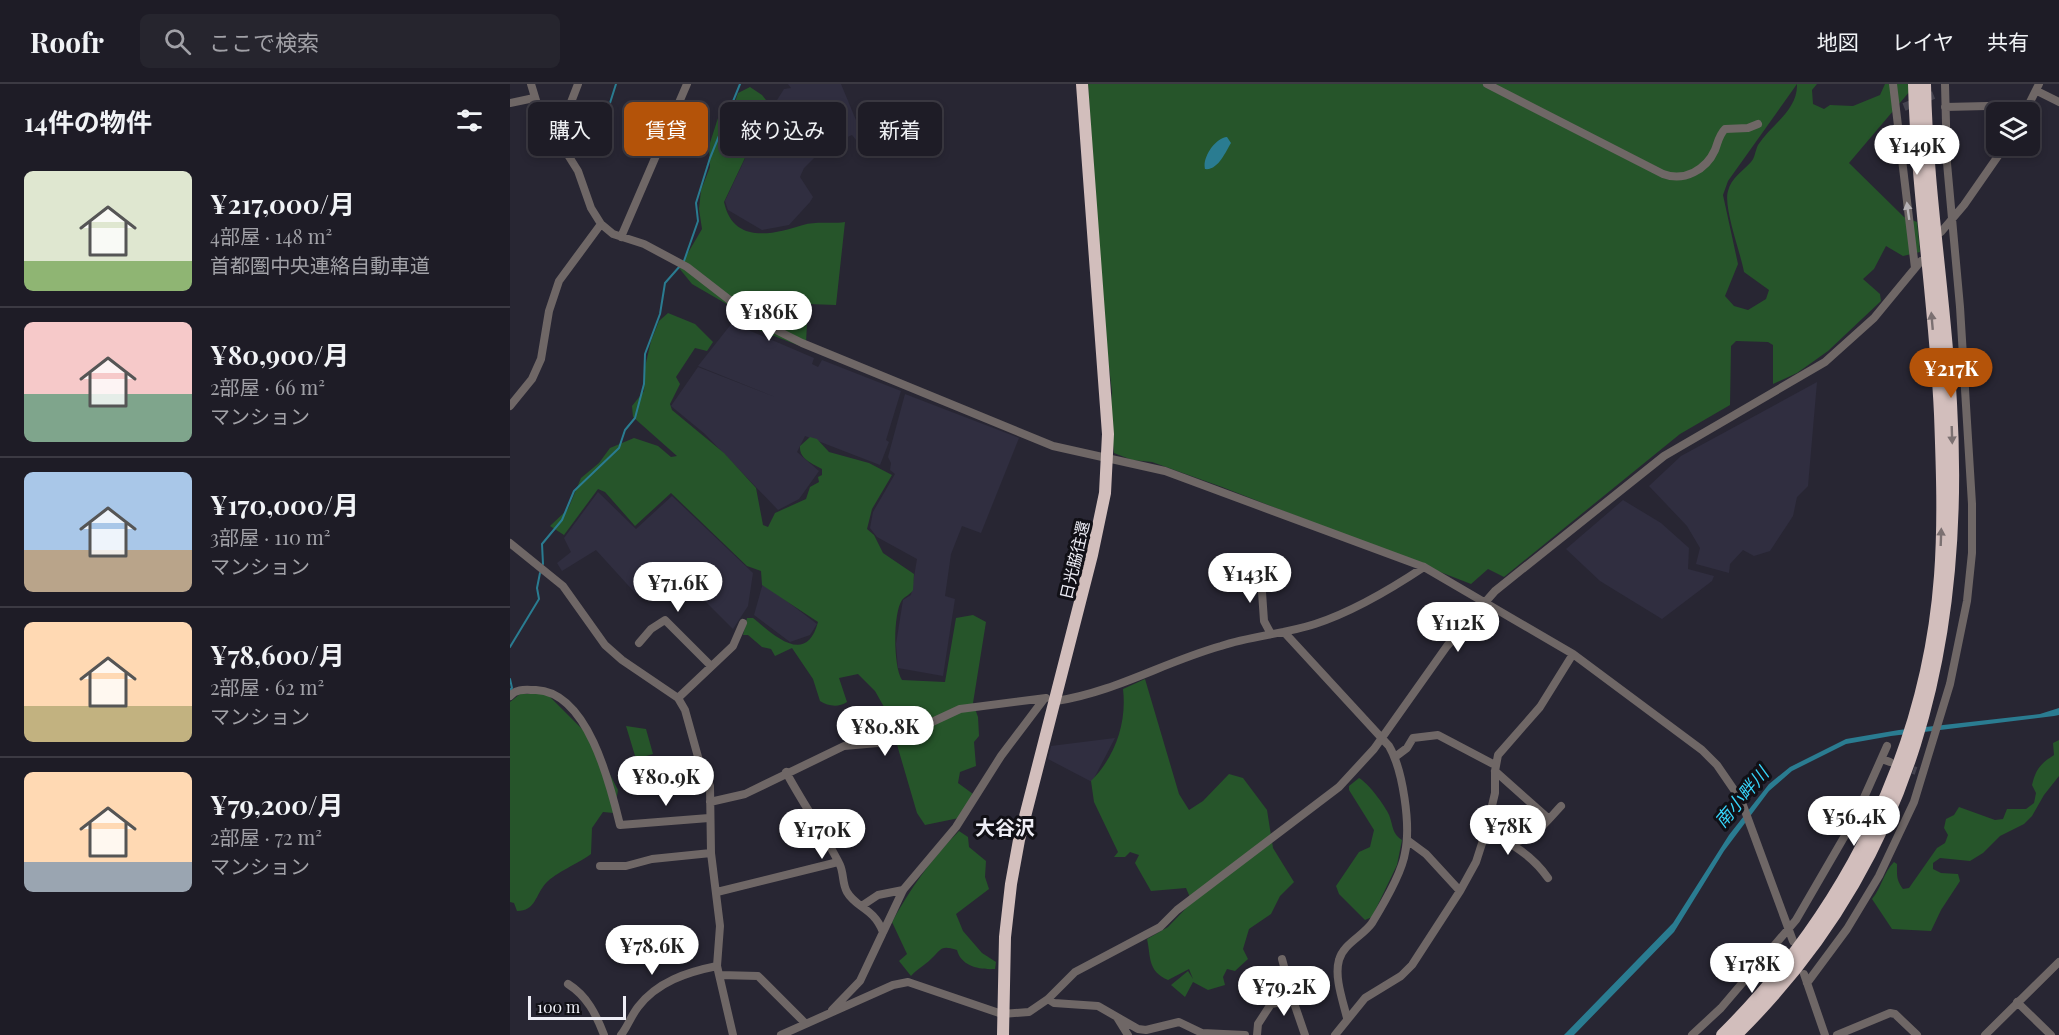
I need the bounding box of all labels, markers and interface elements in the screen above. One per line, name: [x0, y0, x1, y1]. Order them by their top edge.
search box: [140, 14, 560, 68]
text: Roofr: [30, 23, 104, 60]
icon: search: [161, 25, 194, 58]
text: ここで検索: [209, 27, 319, 57]
text: 地図: [1817, 27, 1859, 55]
text: レイヤ: [1892, 27, 1954, 55]
text: 共有: [1987, 27, 2029, 55]
chip: 購入: [528, 102, 612, 156]
chip: 賃貸: [624, 102, 708, 156]
chip: 絞り込み: [720, 102, 846, 156]
chip: 新着: [858, 102, 942, 156]
map controls: [1986, 102, 2040, 156]
button: layers: [1986, 102, 2040, 156]
text: 14件の物件: [24, 104, 152, 139]
icon: filters: [453, 104, 486, 137]
pin: ¥149K: [1875, 125, 1959, 176]
text: ¥149K: [1888, 131, 1946, 158]
text: ¥217,000/月: [210, 186, 355, 221]
icon: home: [72, 195, 144, 267]
one-way arrow: [1904, 201, 1913, 220]
text: 4部屋 · 148 m²: [210, 222, 332, 249]
text: 首都圏中央連絡自動車道: [210, 251, 430, 278]
pin: ¥186K: [727, 291, 811, 342]
text: ¥186K: [740, 297, 798, 324]
one-way arrow: [1928, 312, 1937, 331]
text: ¥80,900/月: [210, 337, 349, 372]
icon: home: [72, 346, 144, 418]
pin: ¥217K: [1909, 348, 1993, 399]
text: ¥217K: [1923, 354, 1979, 381]
text: 2部屋 · 66 m²: [210, 373, 325, 400]
text: マンション: [210, 402, 310, 429]
one-way arrow: [1948, 426, 1957, 445]
text: ¥170,000/月: [210, 487, 359, 522]
icon: home: [72, 496, 144, 568]
street label: 日光脇往還: [1055, 519, 1093, 601]
text: 3部屋 · 110 m²: [210, 523, 331, 550]
one-way arrow: [1937, 527, 1946, 546]
text: マンション: [210, 552, 310, 579]
pin: ¥143K: [1208, 553, 1292, 604]
text: ¥143K: [1222, 559, 1278, 586]
pin: ¥71.6K: [629, 562, 727, 613]
text: ¥71.6K: [647, 568, 709, 595]
pin: ¥112K: [1416, 602, 1500, 653]
text: ¥112K: [1431, 608, 1485, 635]
text: ¥78,600/月: [210, 637, 345, 672]
icon: home: [72, 646, 144, 718]
text: 2部屋 · 62 m²: [210, 673, 324, 700]
text: マンション: [210, 702, 310, 729]
pin: ¥80.8K: [836, 706, 934, 757]
text: ¥80.8K: [851, 712, 919, 739]
pin: ¥80.9K: [617, 756, 715, 807]
water label: 南小畔川: [1709, 760, 1775, 832]
text: ¥80.9K: [632, 762, 700, 789]
text: ¥79,200/月: [210, 787, 344, 822]
icon: home: [72, 796, 144, 868]
pin: ¥56.4K: [1805, 796, 1903, 847]
text: ¥56.4K: [1822, 802, 1886, 829]
pin: ¥78K: [1472, 805, 1544, 856]
pin: ¥170K: [780, 809, 864, 860]
text: ¥78K: [1484, 811, 1532, 838]
district label: 大谷沢: [975, 813, 1035, 840]
text: ¥170K: [793, 815, 851, 842]
text: 2部屋 · 72 m²: [210, 823, 322, 850]
text: マンション: [210, 852, 310, 879]
pin: ¥78.6K: [603, 925, 701, 976]
text: ¥78.6K: [620, 931, 684, 958]
pin: ¥178K: [1710, 943, 1794, 994]
text: ¥178K: [1724, 949, 1780, 976]
pin: ¥79.2K: [1235, 966, 1333, 1017]
text: ¥79.2K: [1252, 972, 1316, 999]
scale bar: [528, 993, 626, 1020]
text: 100 m: [537, 996, 580, 1017]

